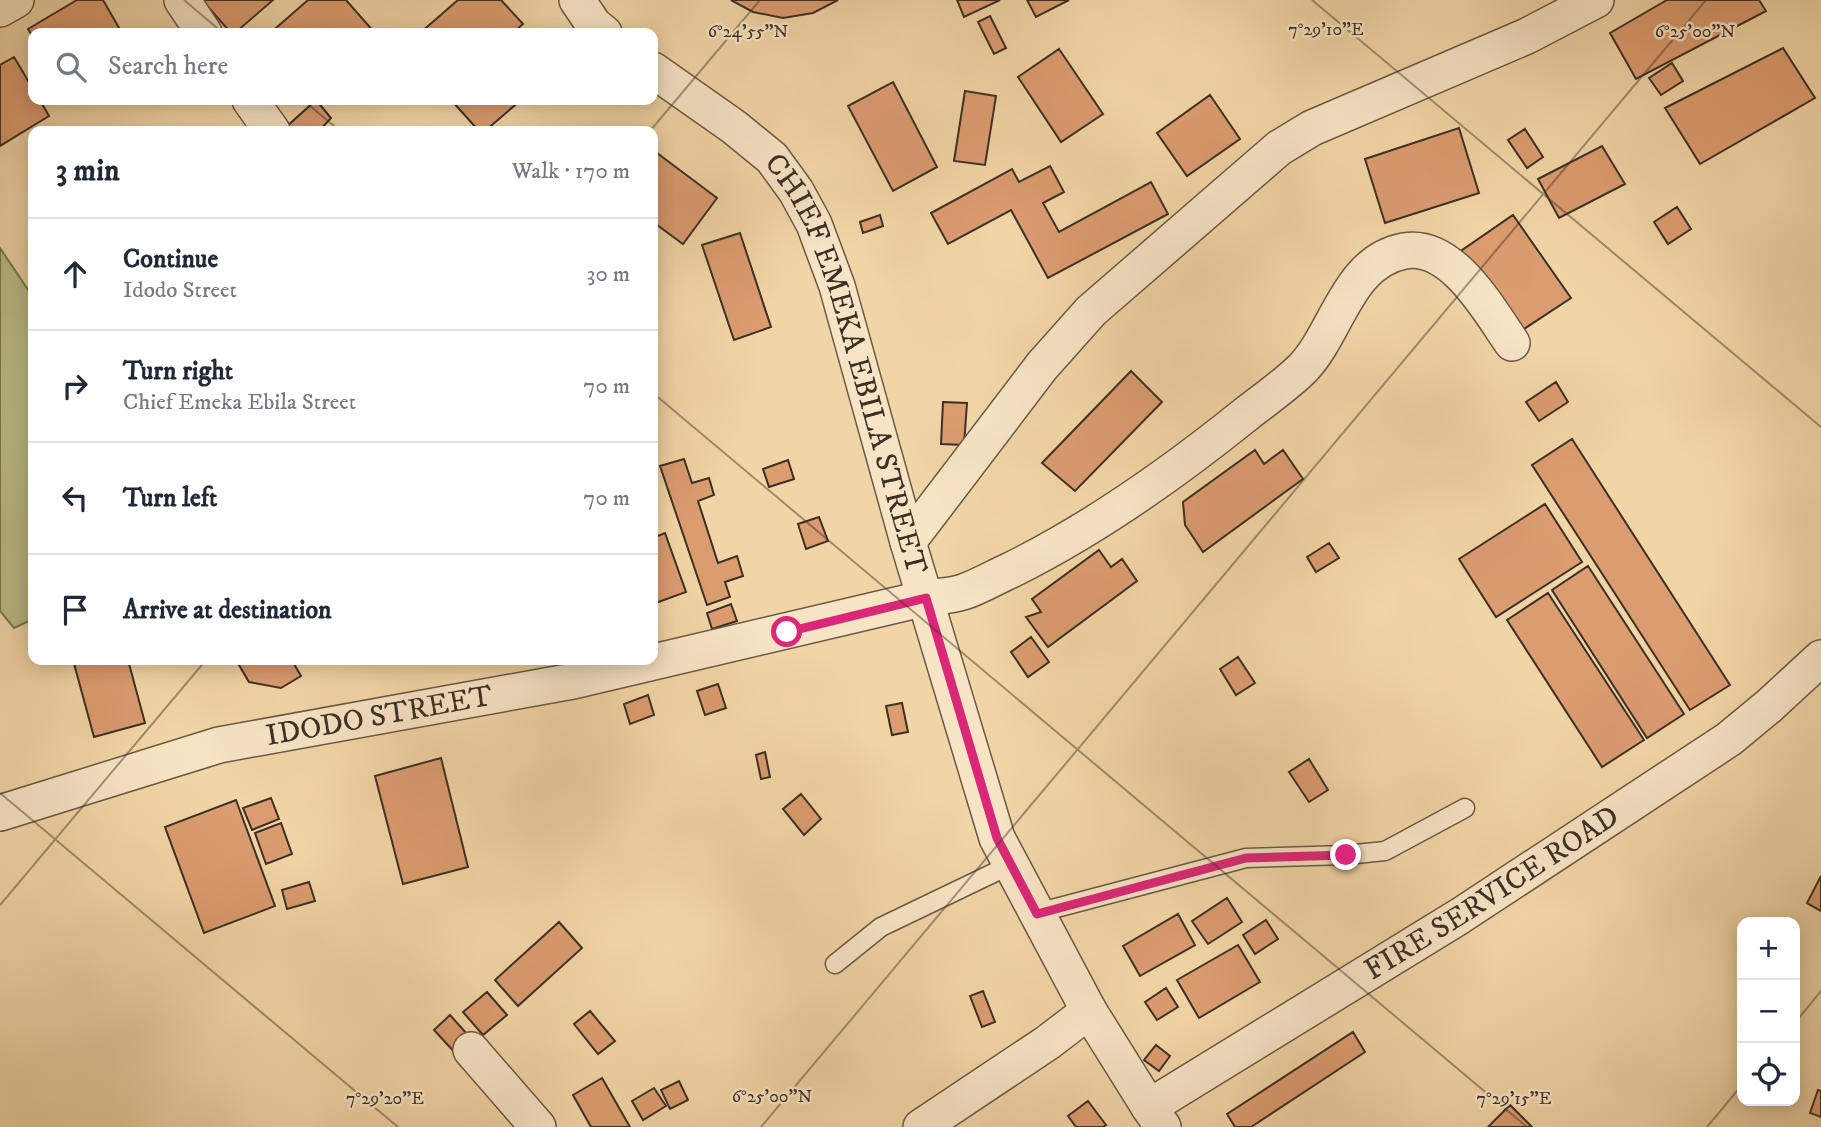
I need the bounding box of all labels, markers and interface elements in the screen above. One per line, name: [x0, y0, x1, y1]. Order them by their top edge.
text: 7°29'10"E: [1288, 19, 1364, 41]
text: 6°24'55"N: [708, 21, 788, 43]
text: 6°25'00"N: [1655, 21, 1735, 43]
search box: [28, 28, 658, 105]
icon: search: [52, 48, 90, 86]
text: Search here: [108, 50, 228, 83]
street label: CHIEF EMEKA EBILA STREET: [756, 146, 935, 579]
text: 3 min: [56, 153, 120, 190]
text: Walk · 170 m: [512, 157, 630, 186]
text: Continue: [123, 243, 218, 276]
icon: ahead: [56, 255, 94, 293]
text: 30 m: [587, 260, 630, 289]
text: Idodo Street: [123, 276, 237, 305]
text: Turn right: [123, 355, 233, 388]
icon: right: [56, 367, 94, 405]
text: 70 m: [583, 372, 630, 401]
text: Chief Emeka Ebila Street: [123, 388, 356, 417]
icon: left: [56, 479, 94, 517]
text: Turn left: [123, 482, 217, 515]
text: 70 m: [583, 484, 630, 513]
icon: arrive: [56, 591, 94, 629]
text: Arrive at destination: [123, 594, 332, 627]
route start: [771, 616, 802, 647]
street label: IDODO STREET: [263, 677, 496, 755]
street label: FIRE SERVICE ROAD: [1358, 798, 1626, 989]
route end: [1330, 839, 1361, 870]
map controls: [1737, 917, 1800, 1106]
button: +: [1737, 917, 1800, 980]
button: −: [1737, 980, 1800, 1043]
button: locate: [1737, 1043, 1800, 1106]
text: 6°25'00"N: [732, 1086, 812, 1108]
text: 7°29'20"E: [346, 1088, 424, 1110]
text: 7°29'15"E: [1477, 1088, 1552, 1110]

